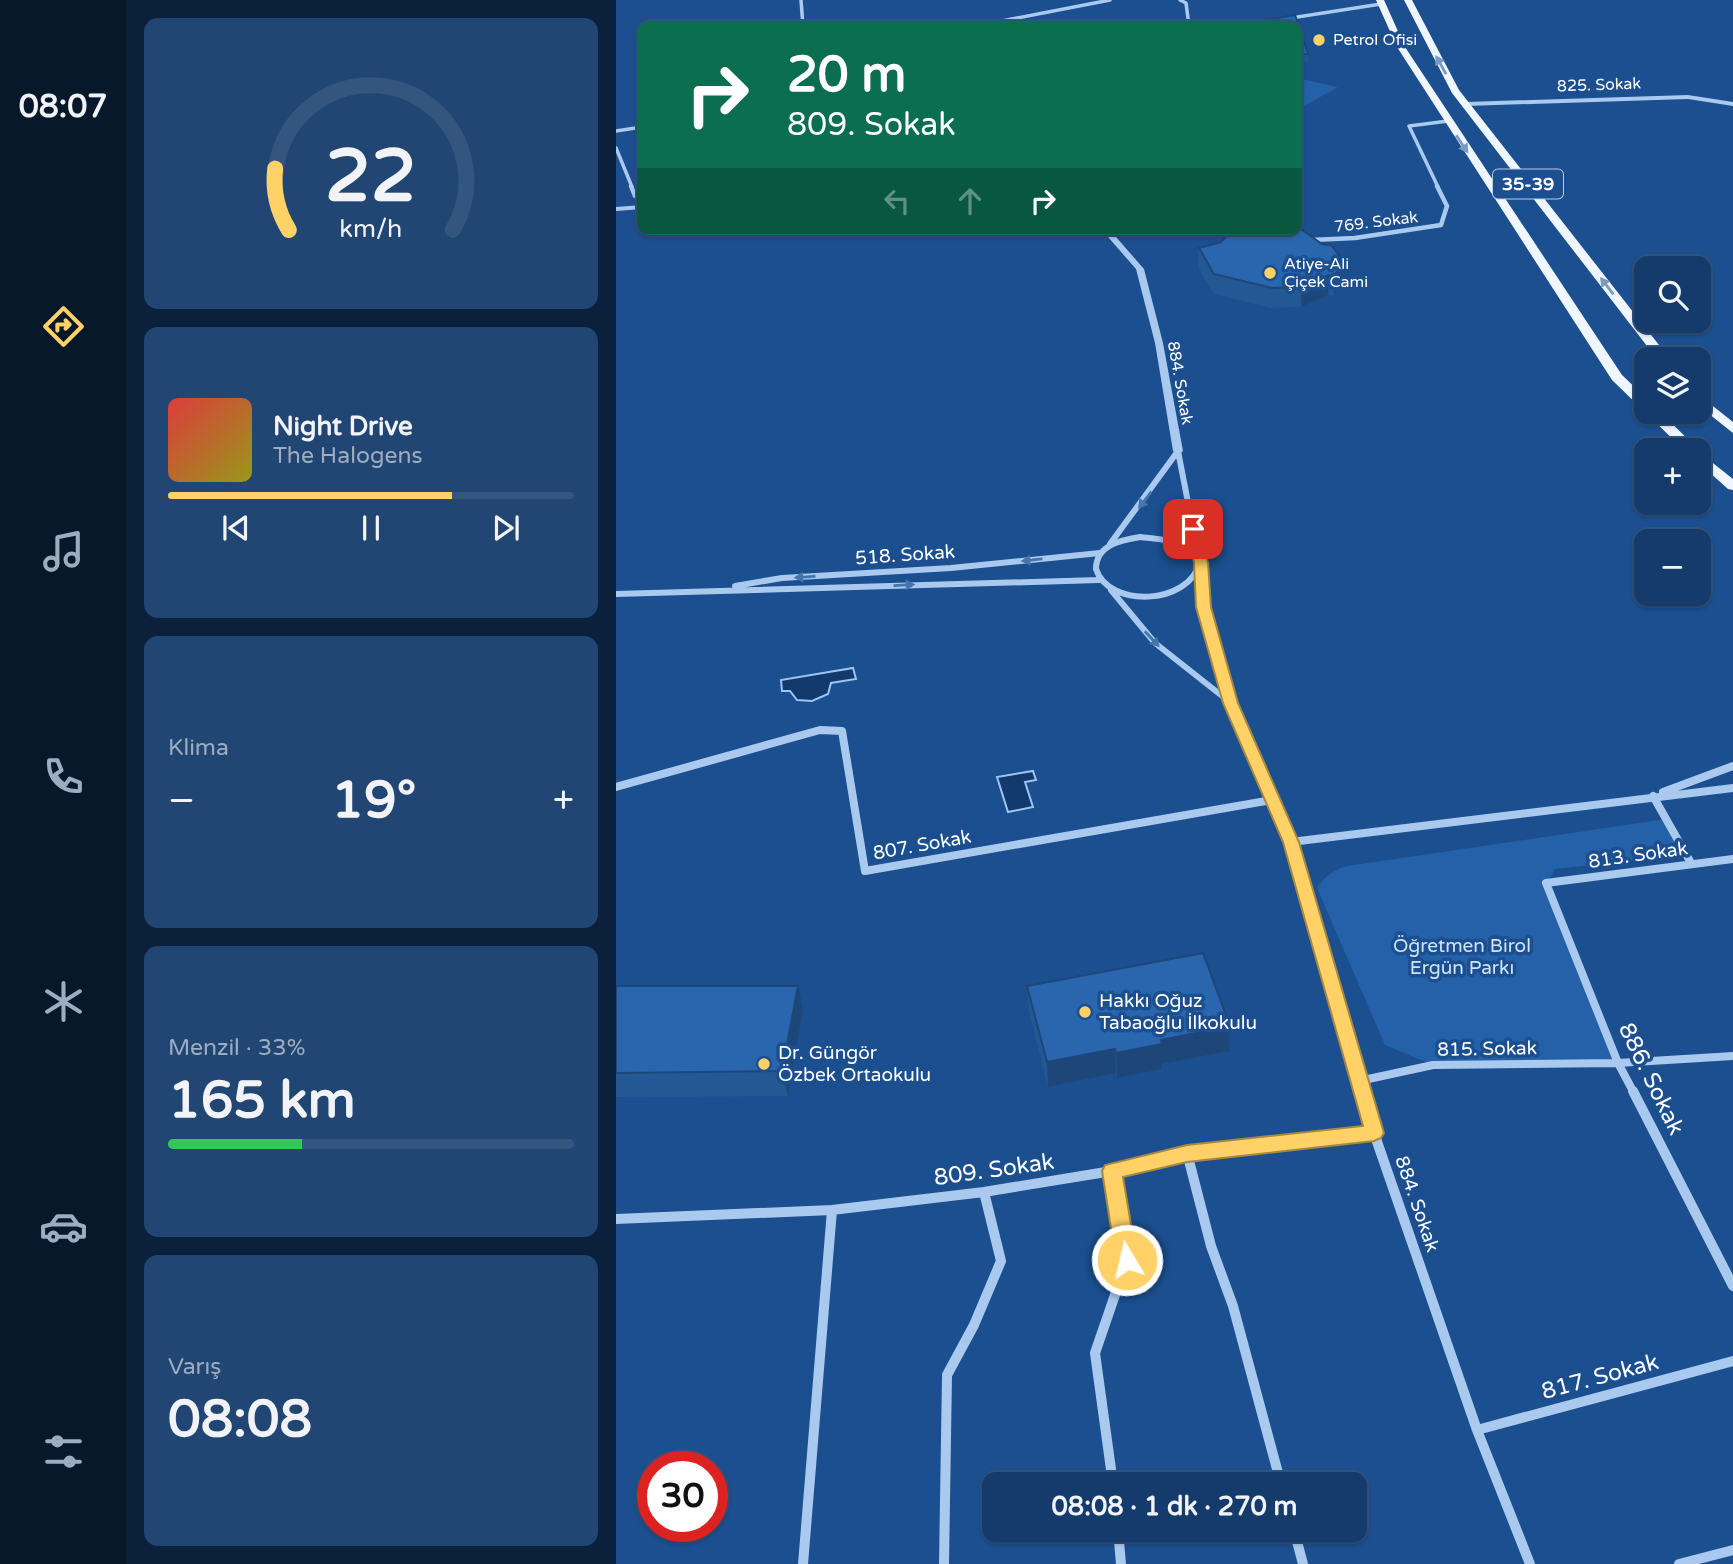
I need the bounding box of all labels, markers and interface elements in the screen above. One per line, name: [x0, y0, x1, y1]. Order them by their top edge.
place label: Petrol Ofisi: [1333, 30, 1417, 50]
marker: Petrol Ofisi: [1311, 32, 1327, 48]
text: 20 m: [787, 46, 906, 105]
icon: right: [672, 49, 763, 140]
one-way arrow: [1435, 55, 1447, 74]
street label: 825. Sokak: [1557, 74, 1642, 96]
text: 08:07: [19, 88, 107, 126]
text: 809. Sokak: [787, 106, 956, 144]
text: 22: [325, 133, 417, 221]
one-way arrow: [1456, 134, 1469, 153]
road number: 35-39: [1493, 169, 1563, 198]
icon: left: [878, 182, 916, 220]
icon: ahead: [951, 182, 989, 220]
icon: right: [1024, 182, 1062, 220]
street label: 769. Sokak: [1333, 207, 1419, 237]
text: km/h: [340, 213, 402, 243]
place label: Atiye-Ali Çiçek Cami: [1284, 254, 1368, 292]
map controls: [1634, 256, 1711, 606]
button: search: [1634, 256, 1711, 333]
marker: Atiye-Ali Çiçek Cami: [1262, 265, 1278, 281]
one-way arrow: [1599, 277, 1614, 295]
icon: directions: [39, 302, 88, 351]
street label: 884. Sokak: [1163, 340, 1197, 427]
button: layers: [1634, 347, 1711, 424]
text: Night Drive: [273, 411, 413, 442]
button: +: [1634, 438, 1711, 515]
text: The Halogens: [273, 442, 422, 470]
one-way arrow: [1137, 490, 1152, 508]
pin: [1163, 499, 1223, 559]
icon: previous: [217, 509, 255, 547]
icon: pause: [352, 509, 390, 547]
icon: next: [487, 509, 525, 547]
icon: arrive: [1174, 510, 1212, 548]
icon: music: [39, 527, 88, 576]
button: −: [1634, 529, 1711, 606]
street label: 518. Sokak: [854, 541, 956, 569]
one-way arrow: [1021, 555, 1043, 566]
one-way arrow: [794, 572, 816, 583]
one-way arrow: [893, 580, 915, 591]
one-way arrow: [1144, 630, 1160, 648]
text: Klima: [168, 734, 229, 762]
icon: phone: [39, 752, 88, 801]
text: 19°: [331, 769, 416, 832]
text: −: [168, 778, 195, 824]
text: +: [553, 778, 574, 824]
street label: 807. Sokak: [871, 826, 973, 864]
street label: 813. Sokak: [1587, 837, 1689, 873]
park label: Öğretmen Birol Ergün Parkı: [1393, 935, 1531, 979]
icon: climate: [39, 977, 88, 1026]
place label: Hakkı Oğuz Tabaoğlu İlkokulu: [1099, 990, 1257, 1034]
marker: Hakkı Oğuz Tabaoğlu İlkokulu: [1077, 1004, 1093, 1020]
street label: 886. Sokak: [1612, 1018, 1690, 1140]
text: Menzil · 33%: [168, 1034, 305, 1062]
street label: 815. Sokak: [1437, 1037, 1537, 1061]
place label: Dr. Güngör Özbek Ortaokulu: [778, 1042, 931, 1086]
marker: Dr. Güngör Özbek Ortaokulu: [756, 1056, 772, 1072]
text: 165 km: [168, 1069, 356, 1132]
street label: 809. Sokak: [932, 1148, 1056, 1192]
street label: 884. Sokak: [1390, 1153, 1444, 1255]
icon: car: [39, 1202, 88, 1251]
position arrow: [1090, 1223, 1164, 1297]
street label: 817. Sokak: [1538, 1348, 1662, 1406]
text: Varış: [168, 1353, 221, 1381]
text: 08:08: [168, 1388, 312, 1451]
icon: filters: [39, 1427, 88, 1476]
speed limit sign: 30: [637, 1451, 728, 1542]
text: 08:08 · 1 dk · 270 m: [1052, 1491, 1297, 1522]

